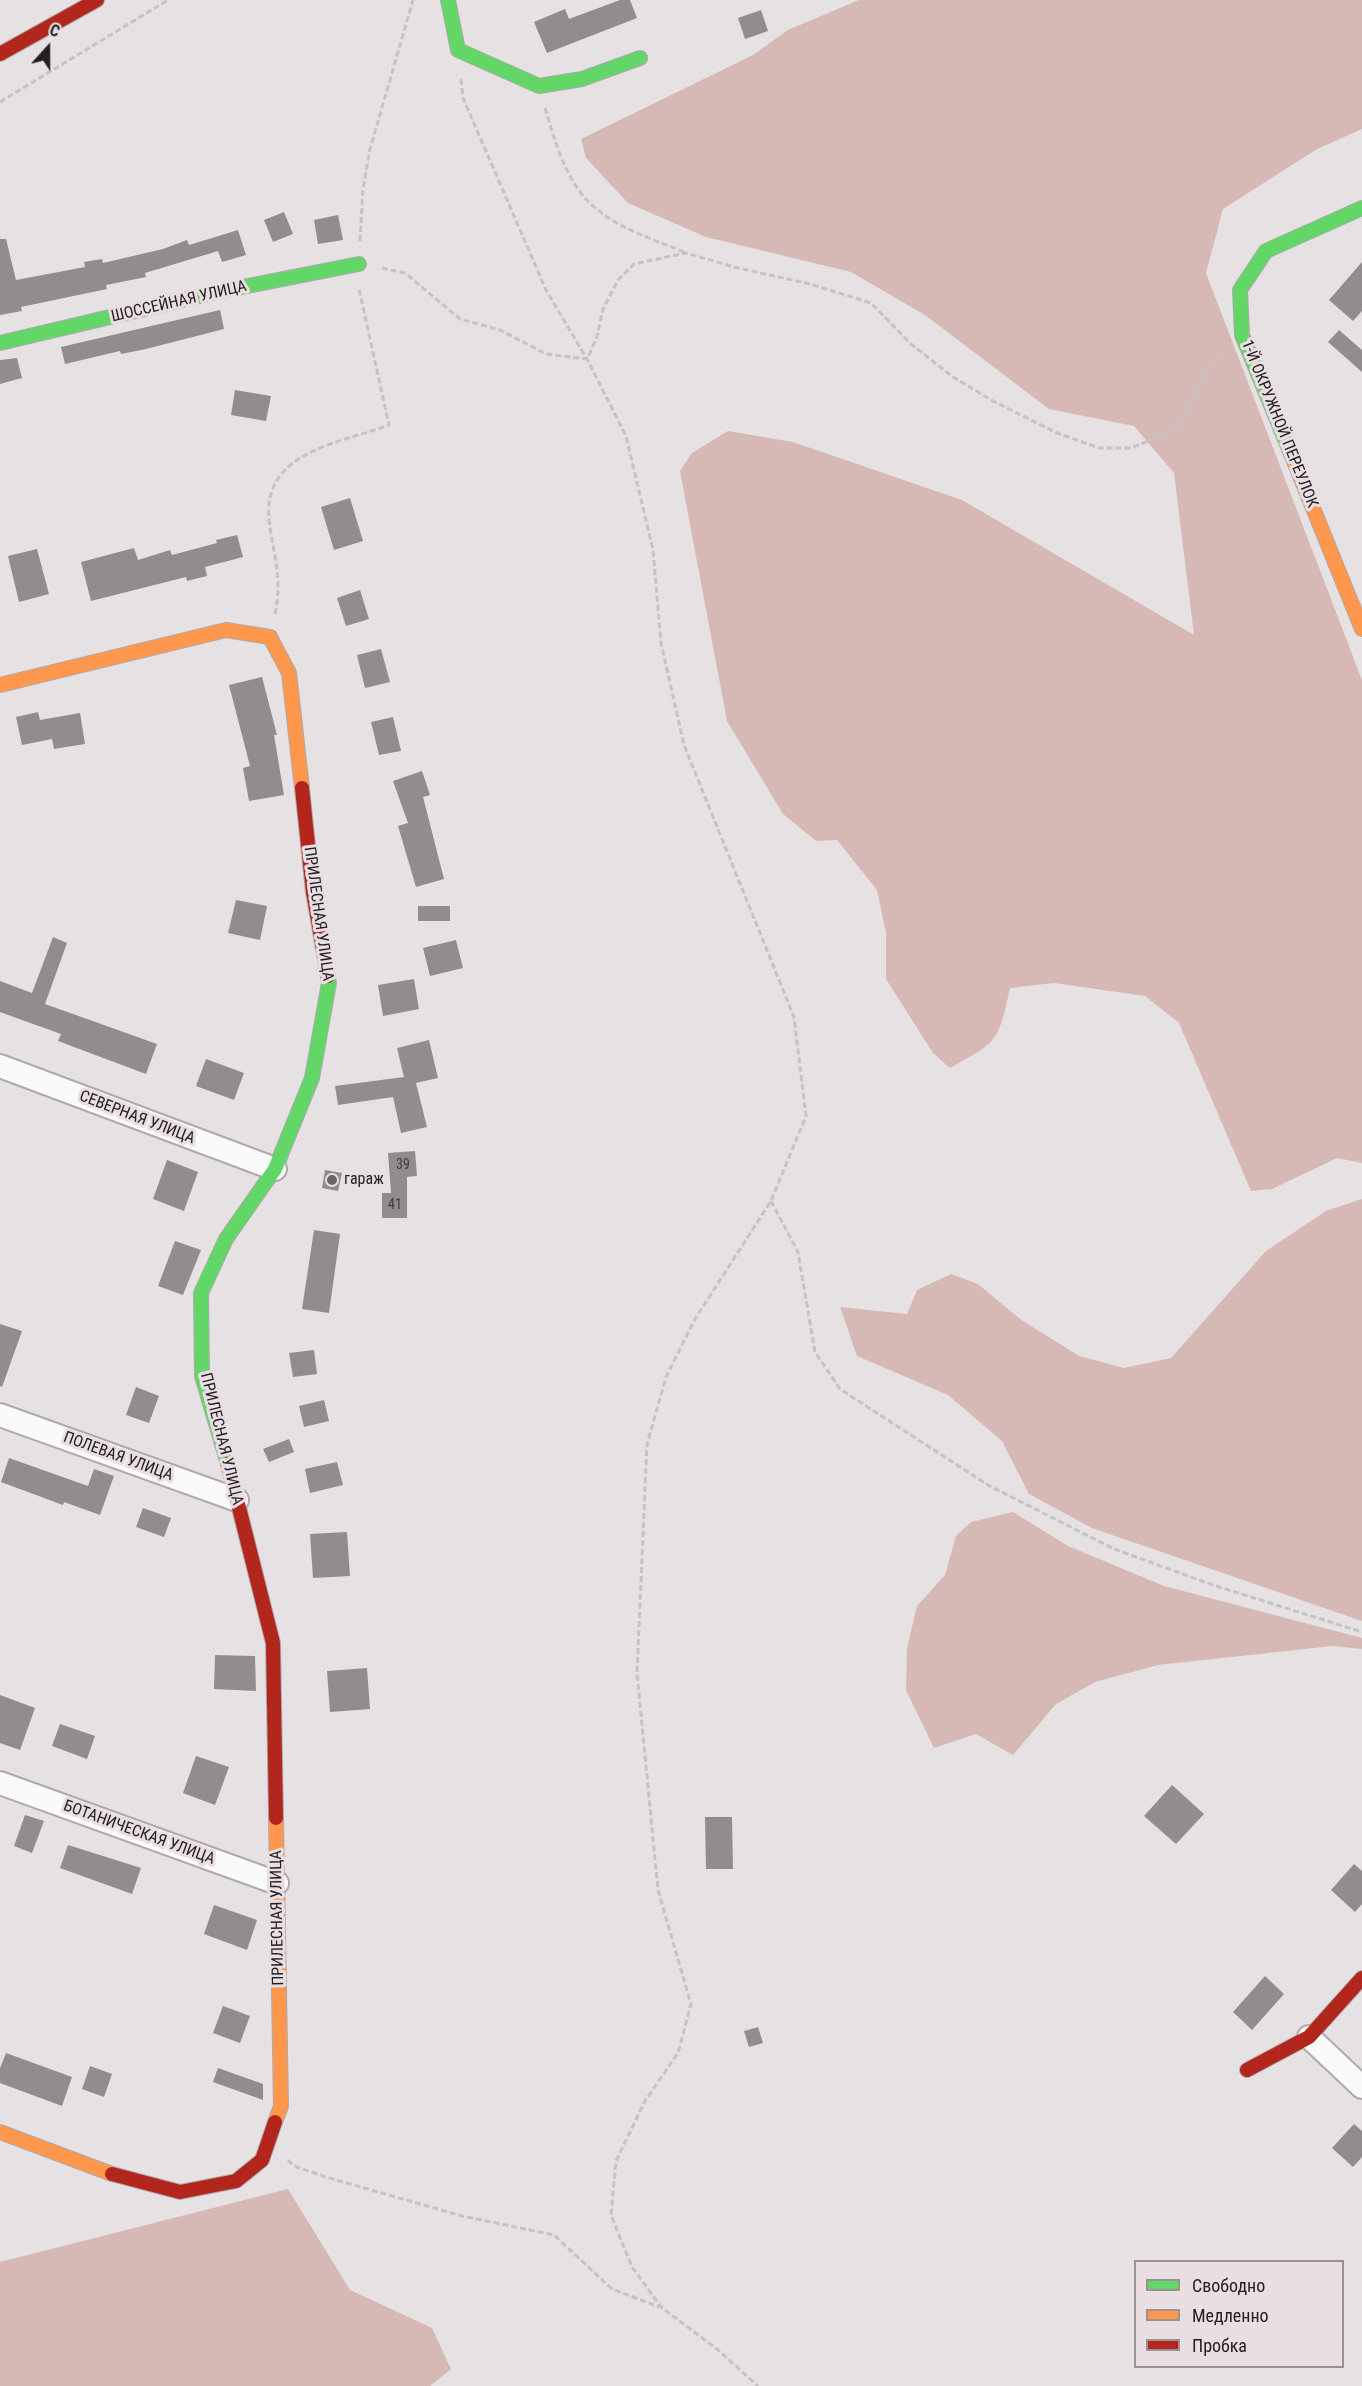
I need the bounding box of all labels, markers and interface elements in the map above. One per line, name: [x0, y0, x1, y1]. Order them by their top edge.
north arrow: [18, 18, 78, 78]
text: С: [47, 20, 62, 41]
street label: ШОССЕЙНАЯ УЛИЦА: [109, 277, 249, 327]
street label: 1-Й ОКРУЖНОЙ ПЕРЕУЛОК: [1237, 337, 1321, 511]
street label: ПРИЛЕСНАЯ УЛИЦА: [299, 846, 337, 982]
street label: СЕВЕРНАЯ УЛИЦА: [76, 1087, 198, 1149]
house number: 39: [396, 1157, 410, 1173]
place label: гараж: [344, 1170, 384, 1190]
marker: гараж: [325, 1173, 339, 1187]
house number: 41: [388, 1197, 402, 1213]
street label: ПРИЛЕСНАЯ УЛИЦА: [195, 1371, 247, 1507]
street label: ПОЛЕВАЯ УЛИЦА: [60, 1428, 176, 1486]
street label: БОТАНИЧЕСКАЯ УЛИЦА: [61, 1797, 217, 1869]
street label: ПРИЛЕСНАЯ УЛИЦА: [267, 1850, 289, 1986]
legend: [1134, 2260, 1344, 2368]
text: Свободно: [1192, 2275, 1265, 2296]
text: Медленно: [1192, 2305, 1269, 2326]
text: Пробка: [1192, 2335, 1247, 2356]

